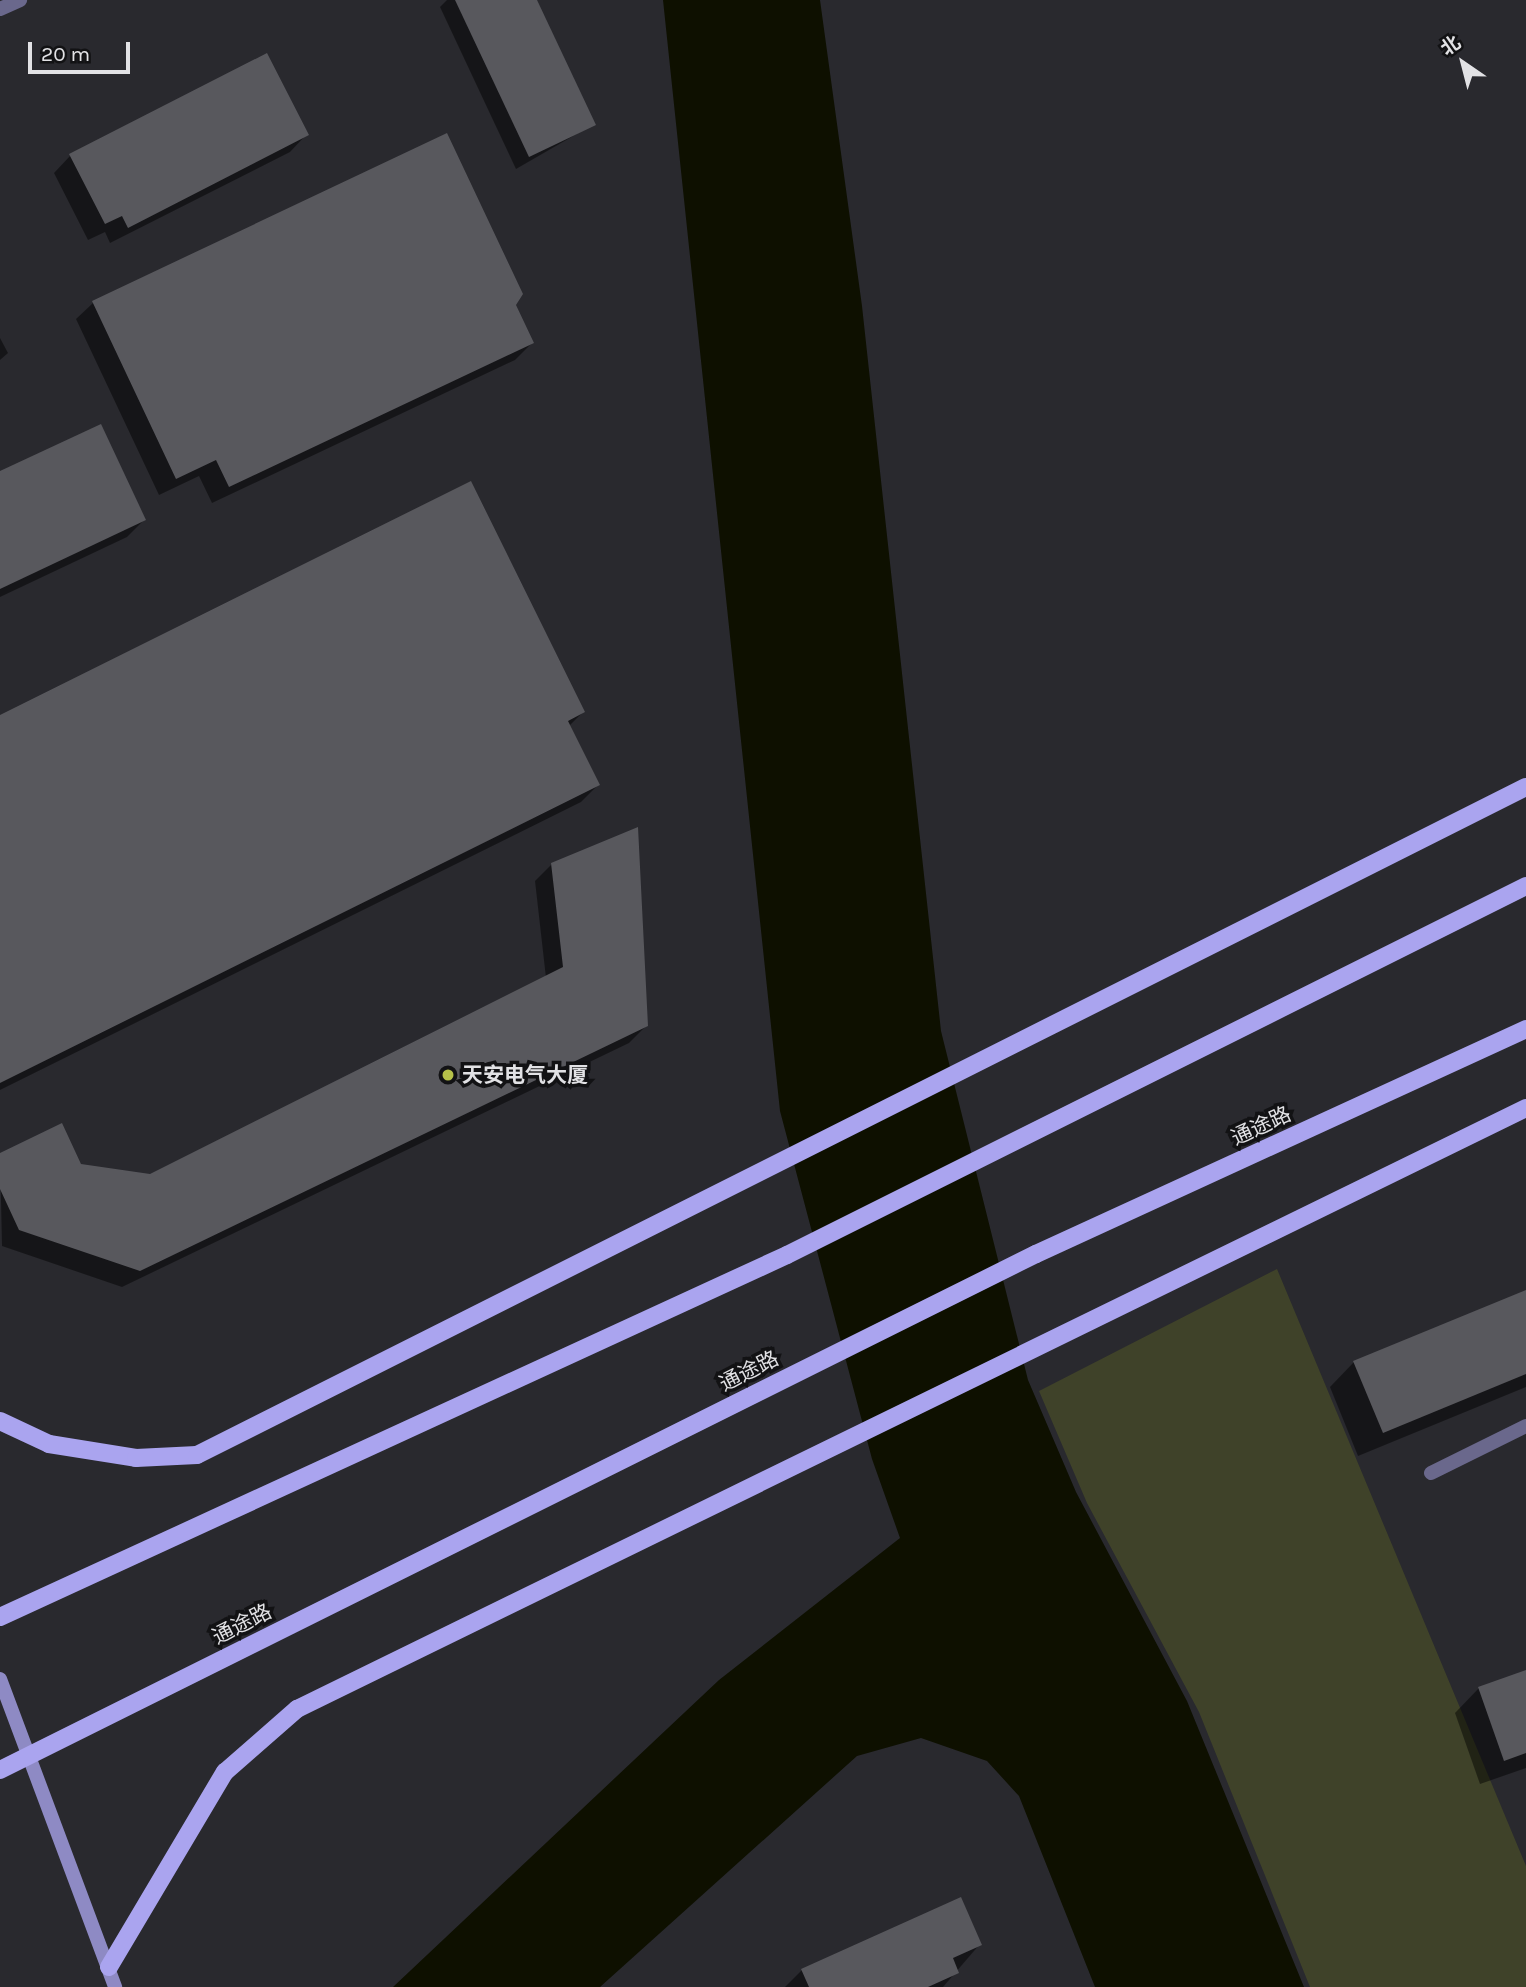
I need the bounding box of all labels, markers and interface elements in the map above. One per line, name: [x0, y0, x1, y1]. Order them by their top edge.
scale bar: [32, 28, 133, 72]
north arrow: [1428, 28, 1498, 98]
text: 北: [1437, 31, 1465, 60]
text: 20 m: [41, 42, 90, 66]
place label: 天安电气大厦: [462, 1062, 588, 1088]
marker: 天安电气大厦: [440, 1067, 456, 1083]
street label: 通途路: [1227, 1101, 1295, 1151]
street label: 通途路: [715, 1345, 783, 1397]
street label: 通途路: [208, 1598, 276, 1650]

